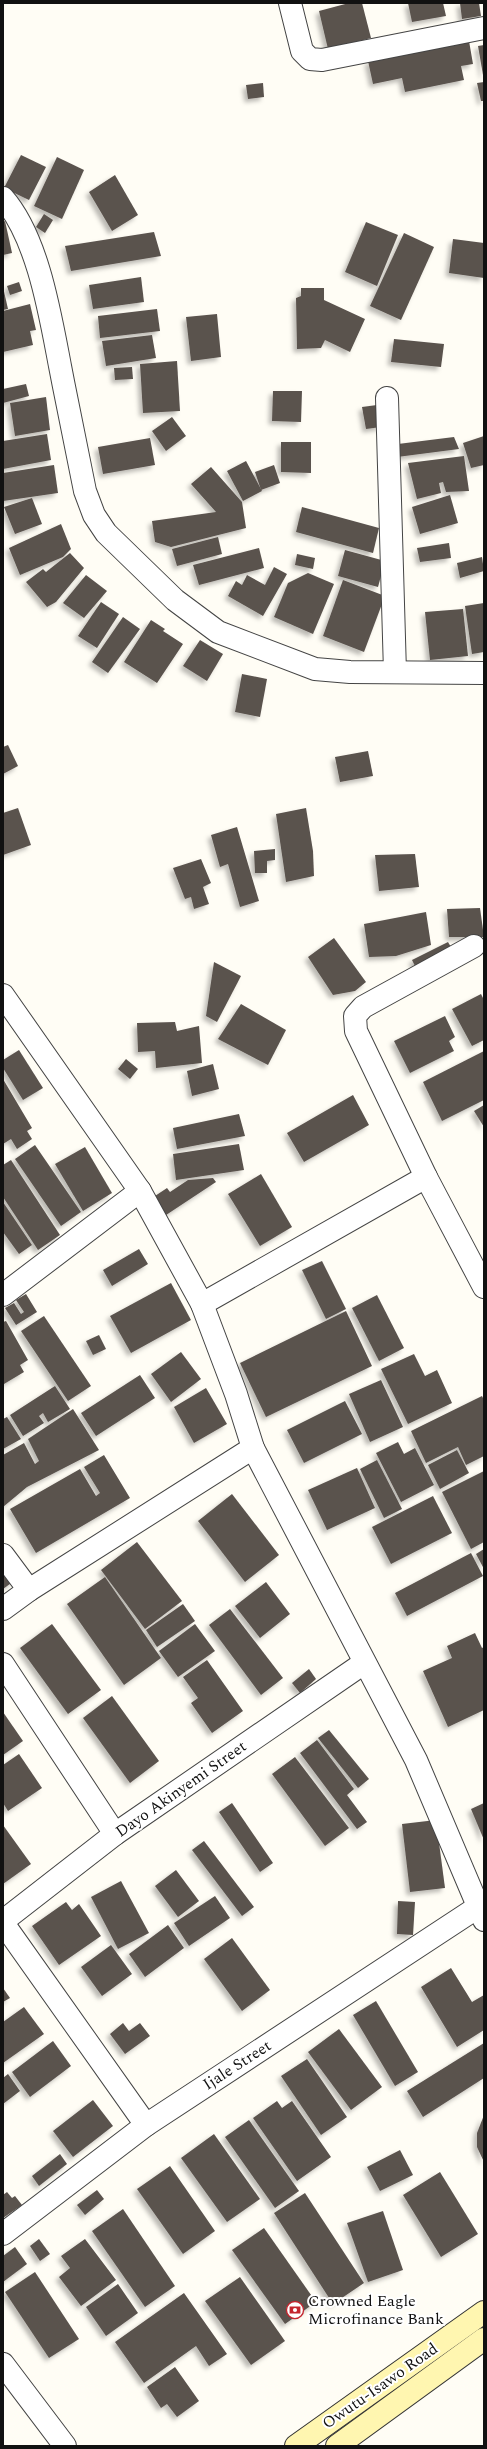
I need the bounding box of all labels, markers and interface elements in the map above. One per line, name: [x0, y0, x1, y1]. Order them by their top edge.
street label: Dayo Akinyemi Street: [111, 1734, 252, 1843]
street label: Ijale Street: [198, 2034, 276, 2096]
place label: Crowned Eagle Microfinance Bank: [308, 2289, 444, 2331]
bank icon: Crowned Eagle Microfinance Bank: [285, 2300, 305, 2320]
street label: Owutu-Isawo Road: [317, 2337, 443, 2435]

